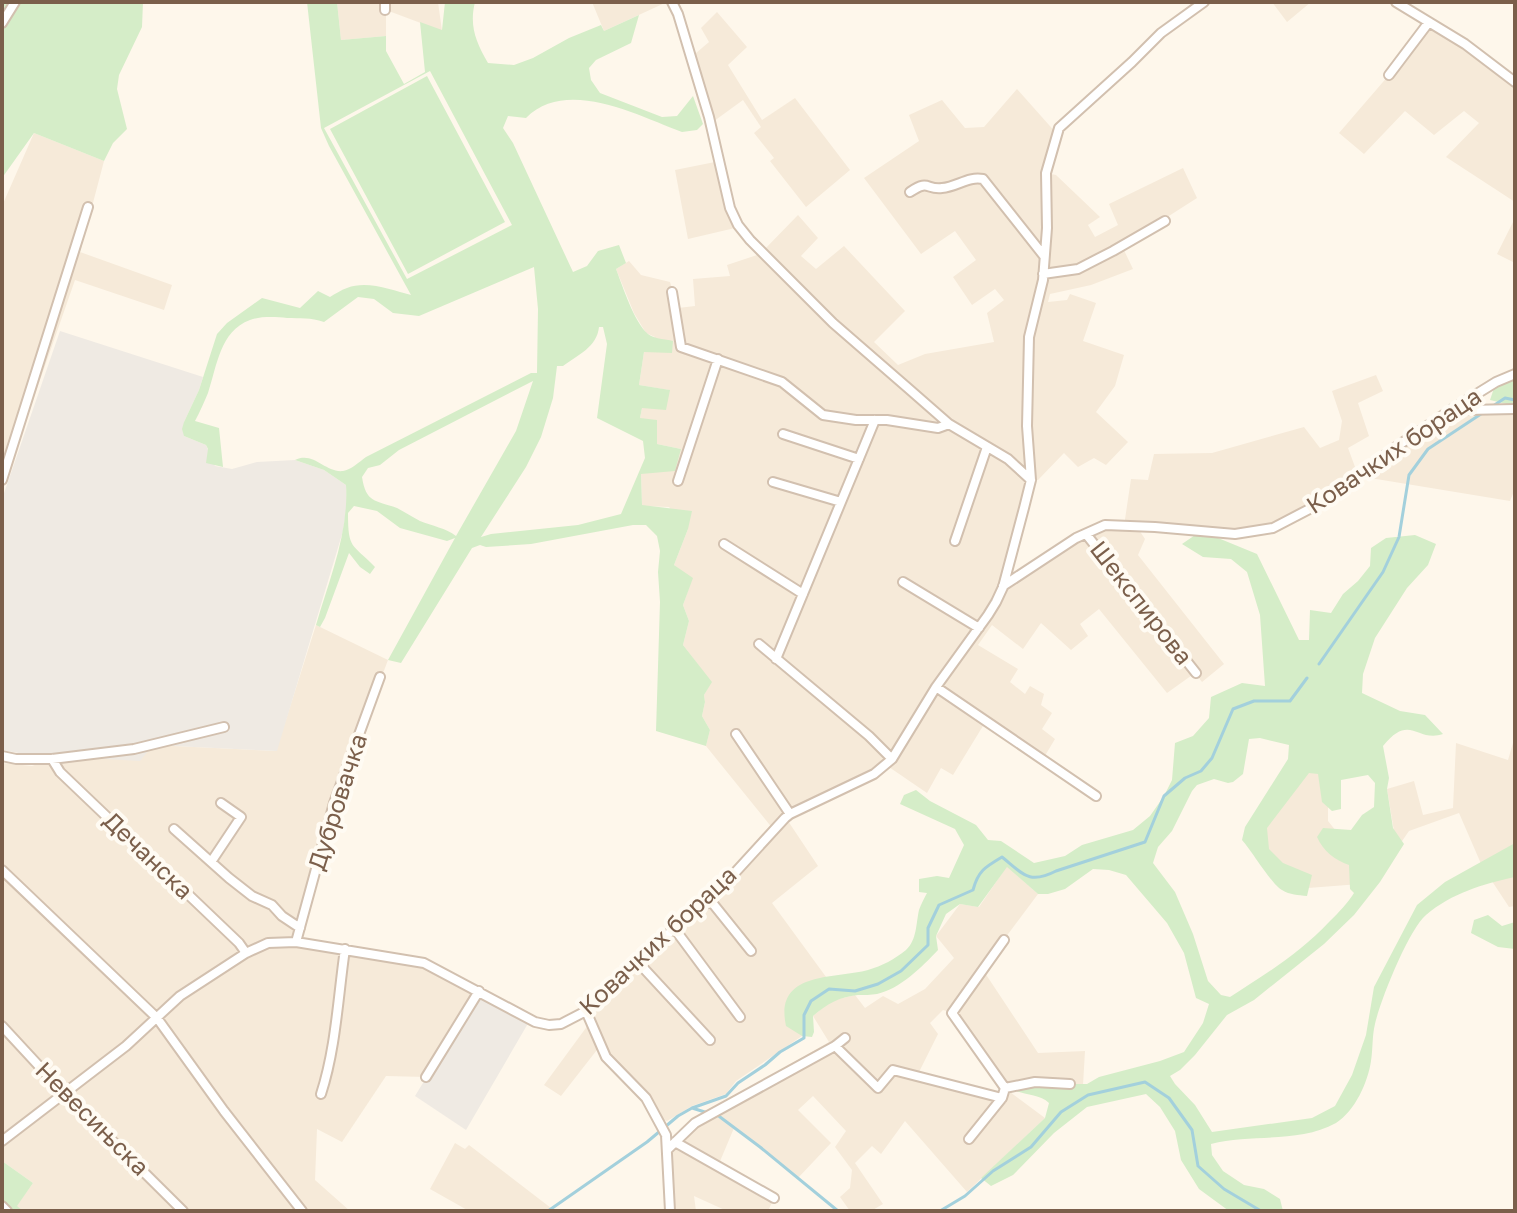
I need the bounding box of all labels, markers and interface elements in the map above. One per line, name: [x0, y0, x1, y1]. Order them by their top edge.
street label: Ковачких бораца: [1300, 381, 1486, 519]
street label: Шекспирова: [1085, 534, 1199, 670]
street label: Дубровачка: [301, 730, 372, 873]
street label: Дечанска: [98, 805, 200, 905]
street label: Ковачких бораца: [572, 860, 742, 1020]
street label: Невесињска: [30, 1055, 156, 1181]

